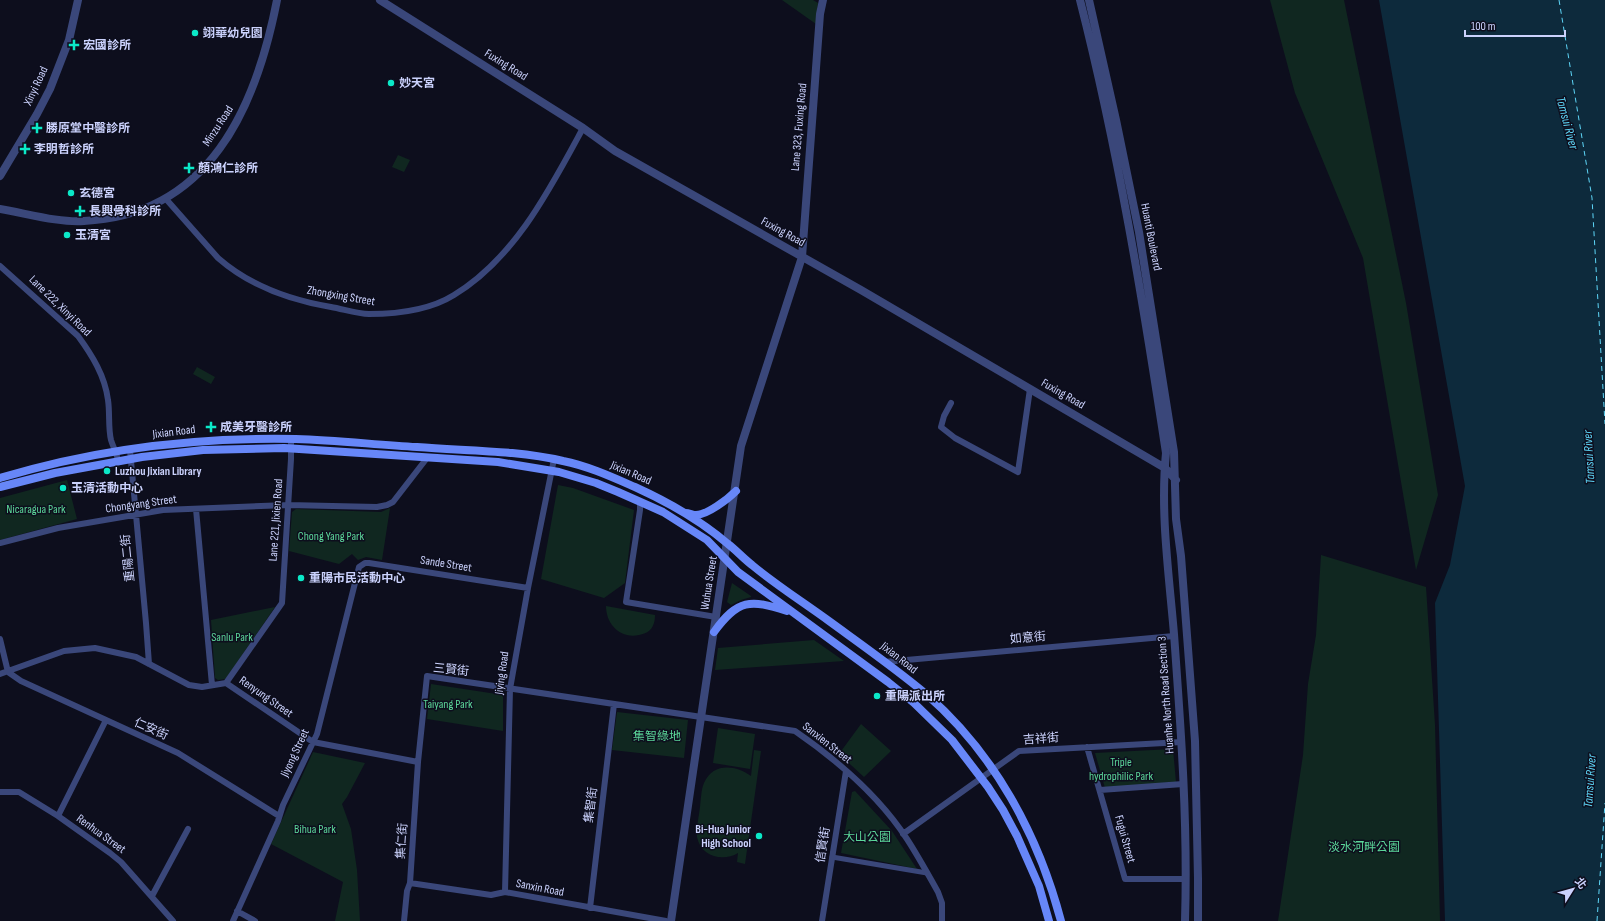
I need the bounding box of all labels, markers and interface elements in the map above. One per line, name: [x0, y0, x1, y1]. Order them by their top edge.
scale bar: [1465, 12, 1565, 38]
text: 100 m: [1471, 19, 1496, 34]
place label: 翊華幼兒園: [203, 26, 263, 41]
marker: 翊華幼兒園: [190, 28, 200, 38]
place label: 宏國診所: [83, 38, 131, 53]
marker: 宏國診所: [68, 39, 80, 51]
street label: Fuxing Road: [482, 46, 530, 84]
street label: Xinyi Road: [20, 64, 51, 109]
place label: 妙天宮: [399, 76, 435, 91]
marker: 妙天宮: [386, 78, 396, 88]
street label: Lane 323, Fuxing Road: [788, 82, 810, 172]
water label: Tamsui River: [1552, 95, 1582, 152]
street label: Minzu Road: [199, 103, 237, 149]
place label: 勝原堂中醫診所: [46, 121, 130, 136]
marker: 勝原堂中醫診所: [31, 122, 43, 134]
place label: 李明哲診所: [34, 142, 94, 157]
marker: 李明哲診所: [19, 143, 31, 155]
place label: 顏鴻仁診所: [198, 161, 258, 176]
marker: 顏鴻仁診所: [183, 162, 195, 174]
place label: 玄德宮: [79, 186, 115, 201]
marker: 玄德宮: [66, 188, 76, 198]
street label: Huanti Boulevard: [1137, 202, 1165, 272]
place label: 長興骨科診所: [89, 204, 161, 219]
marker: 長興骨科診所: [74, 205, 86, 217]
street label: Fuxing Road: [758, 214, 808, 250]
place label: 玉清宮: [75, 228, 111, 243]
marker: 玉清宮: [62, 230, 72, 240]
street label: Lane 222, Xinyi Road: [26, 272, 94, 340]
street label: Zhongxing Street: [306, 283, 377, 309]
street label: Fuxing Road: [1038, 375, 1088, 413]
place label: 成美牙醫診所: [220, 420, 292, 435]
marker: 成美牙醫診所: [205, 421, 217, 433]
street label: Jixian Road: [151, 422, 196, 442]
water label: Tamsui River: [1580, 428, 1598, 484]
street label: Jixian Road: [607, 457, 654, 488]
place label: Luzhou Jixian Library: [115, 464, 202, 479]
marker: Luzhou Jixian Library: [102, 466, 112, 476]
street label: Lane 221, Jixien Road: [266, 478, 286, 562]
place label: 玉清活動中心: [71, 481, 143, 496]
marker: 玉清活動中心: [58, 483, 68, 493]
street label: Chongyang Street: [104, 492, 178, 516]
park label: Nicaragua Park: [6, 502, 66, 517]
park label: Chong Yang Park: [298, 529, 365, 544]
street label: 重陽二街: [118, 533, 138, 583]
street label: Sande Street: [419, 553, 473, 576]
street label: Wuhua Street: [697, 554, 721, 611]
place label: 重陽市民活動中心: [309, 571, 405, 586]
marker: 重陽市民活動中心: [296, 573, 306, 583]
street label: 如意街: [1009, 629, 1047, 647]
park label: Sanlu Park: [211, 630, 253, 645]
street label: Huanhe North Road Section 3: [1154, 636, 1178, 754]
street label: Jixian Road: [877, 638, 921, 677]
street label: Jiying Road: [491, 650, 512, 697]
street label: 三賢街: [432, 661, 470, 679]
street label: Renyung Street: [236, 673, 296, 721]
place label: 重陽派出所: [885, 689, 945, 704]
marker: 重陽派出所: [872, 691, 882, 701]
park label: Taiyang Park: [423, 697, 473, 712]
street label: 仁安街: [131, 715, 171, 743]
street label: Sanxien Street: [799, 719, 855, 767]
street label: Jiyong Street: [277, 726, 313, 780]
park label: 集智綠地: [633, 729, 681, 744]
street label: 吉祥街: [1023, 730, 1059, 748]
water label: Tamsui River: [1580, 752, 1600, 808]
park label: Triple hydrophilic Park: [1089, 755, 1154, 784]
street label: 集智街: [581, 786, 601, 824]
street label: Renhua Street: [73, 811, 129, 857]
street label: Fugui Street: [1111, 813, 1139, 865]
park label: Bihua Park: [294, 822, 336, 837]
place label: Bi-Hua Junior High School: [695, 822, 751, 851]
street label: 集仁街: [393, 823, 411, 859]
street label: 信賢街: [813, 826, 833, 864]
park label: 大山公園: [843, 830, 891, 845]
marker: Bi-Hua Junior High School: [754, 831, 764, 841]
park label: 淡水河畔公園: [1328, 840, 1400, 855]
north arrow: [1553, 869, 1593, 909]
text: 北: [1572, 875, 1589, 892]
street label: Sanxin Road: [515, 876, 565, 900]

